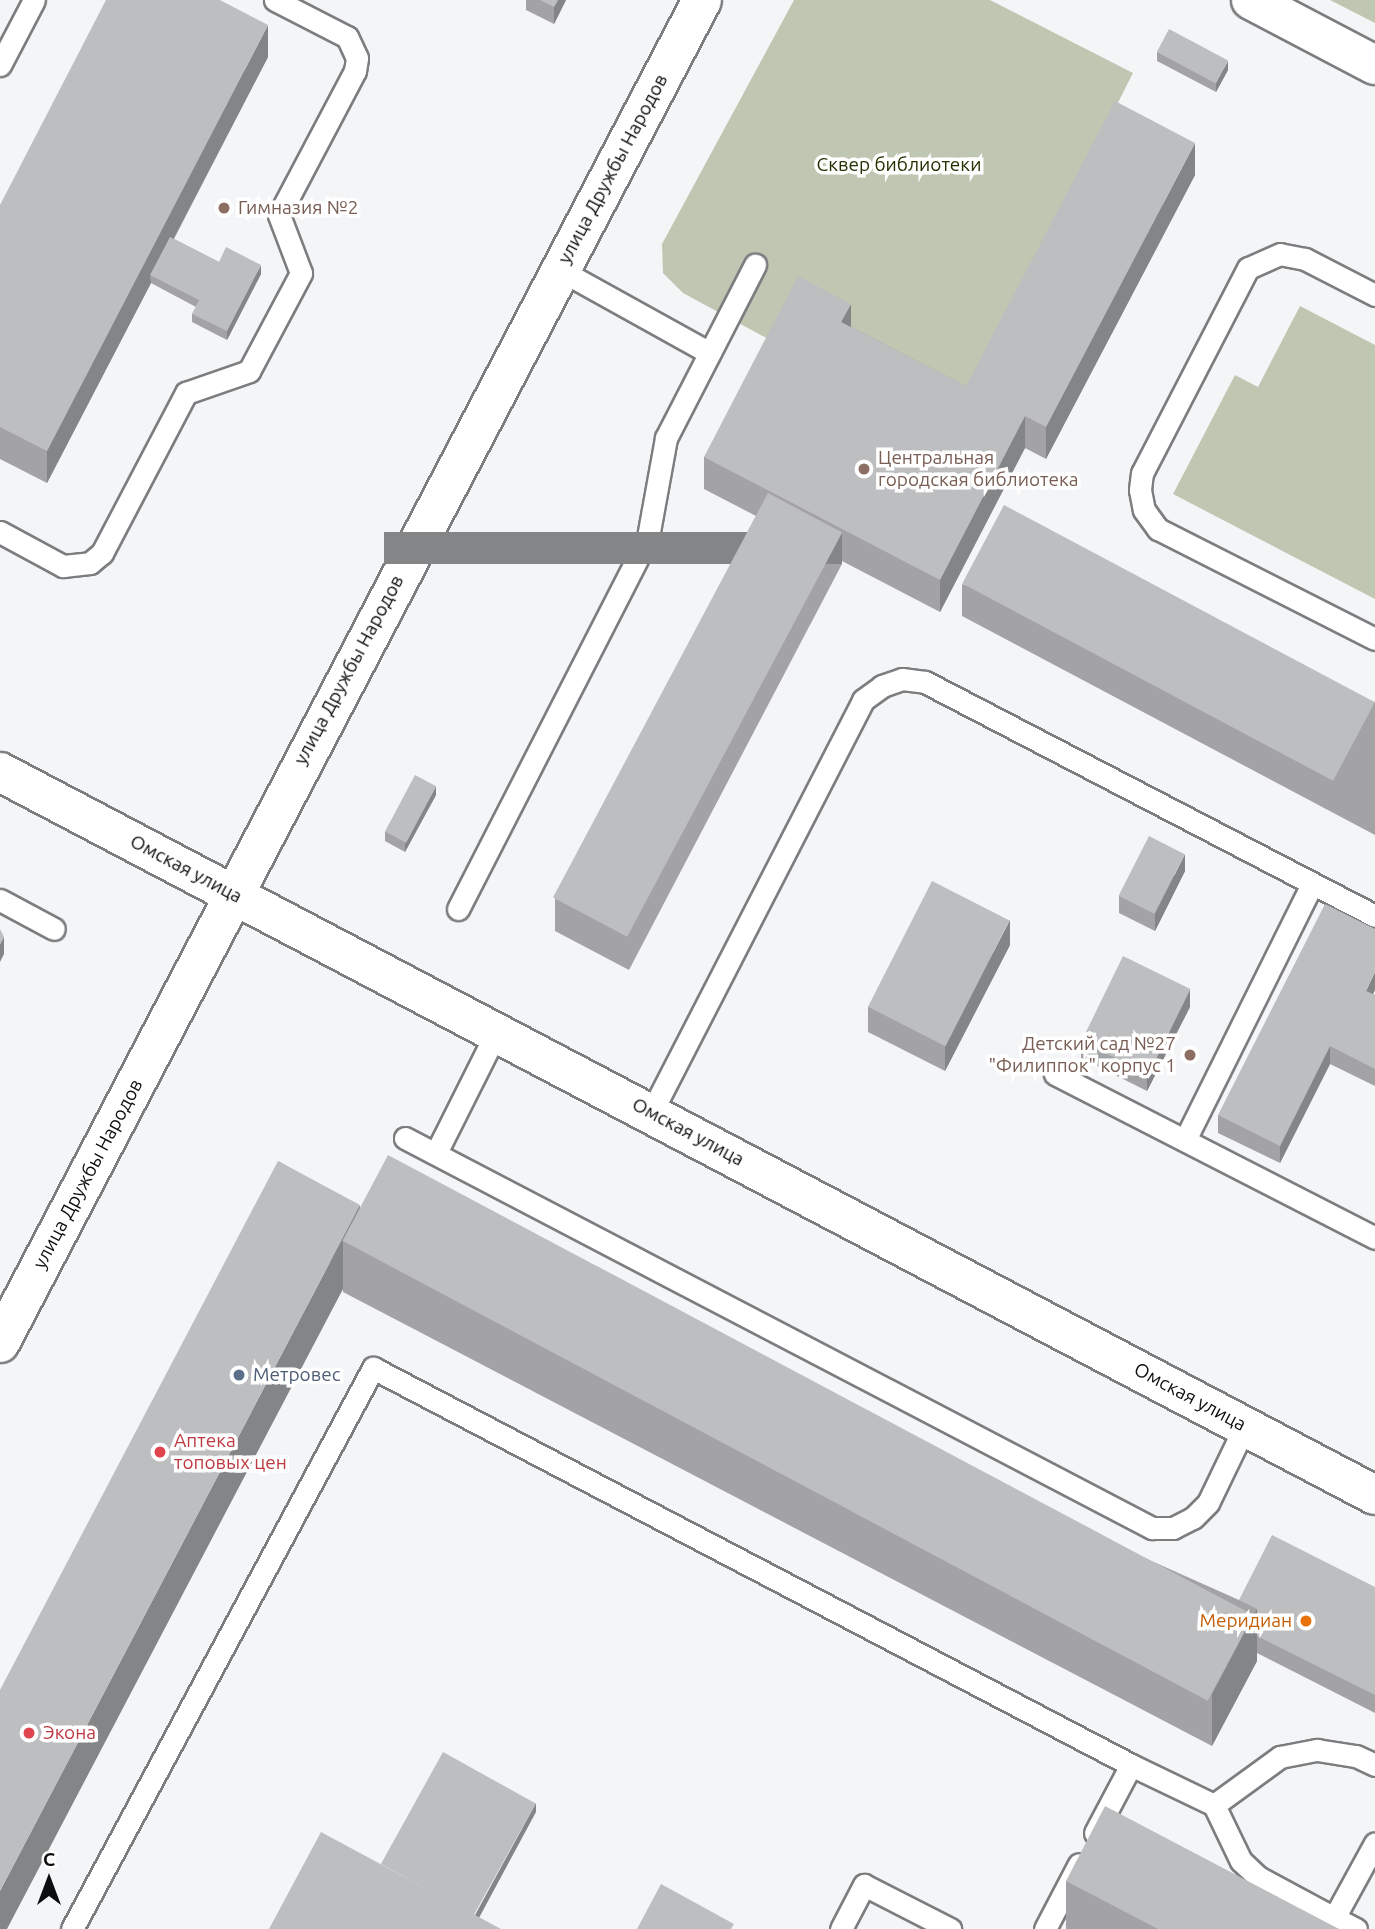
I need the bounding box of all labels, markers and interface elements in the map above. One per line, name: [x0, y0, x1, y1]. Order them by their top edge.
street label: улица Дружбы Народов: [553, 70, 673, 268]
park label: Сквер библиотеки: [817, 154, 981, 176]
place label: Гимназия №2: [238, 197, 358, 219]
marker: Гимназия №2: [216, 200, 232, 216]
place label: Центральная городская библиотека: [878, 447, 1078, 491]
marker: Центральная городская библиотека: [856, 461, 872, 477]
street label: улица Дружбы Народов: [289, 571, 409, 769]
street label: Омская улица: [126, 830, 246, 908]
place label: Детский сад №27 "Филиппок" корпус 1: [988, 1033, 1176, 1077]
marker: Детский сад №27 "Филиппок" корпус 1: [1182, 1047, 1198, 1063]
street label: улица Дружбы Народов: [28, 1075, 148, 1273]
street label: Омская улица: [628, 1093, 748, 1171]
street label: Омская улица: [1130, 1358, 1250, 1436]
place label: Метровес: [253, 1364, 340, 1386]
marker: Метровес: [231, 1367, 247, 1383]
place label: Аптека топовых цен: [174, 1430, 287, 1474]
marker: Аптека топовых цен: [152, 1444, 168, 1460]
place label: Меридиан: [1199, 1610, 1292, 1632]
marker: Меридиан: [1298, 1613, 1314, 1629]
place label: Экона: [43, 1722, 96, 1744]
marker: Экона: [21, 1725, 37, 1741]
north arrow: [14, 1845, 84, 1915]
text: С: [43, 1848, 55, 1870]

